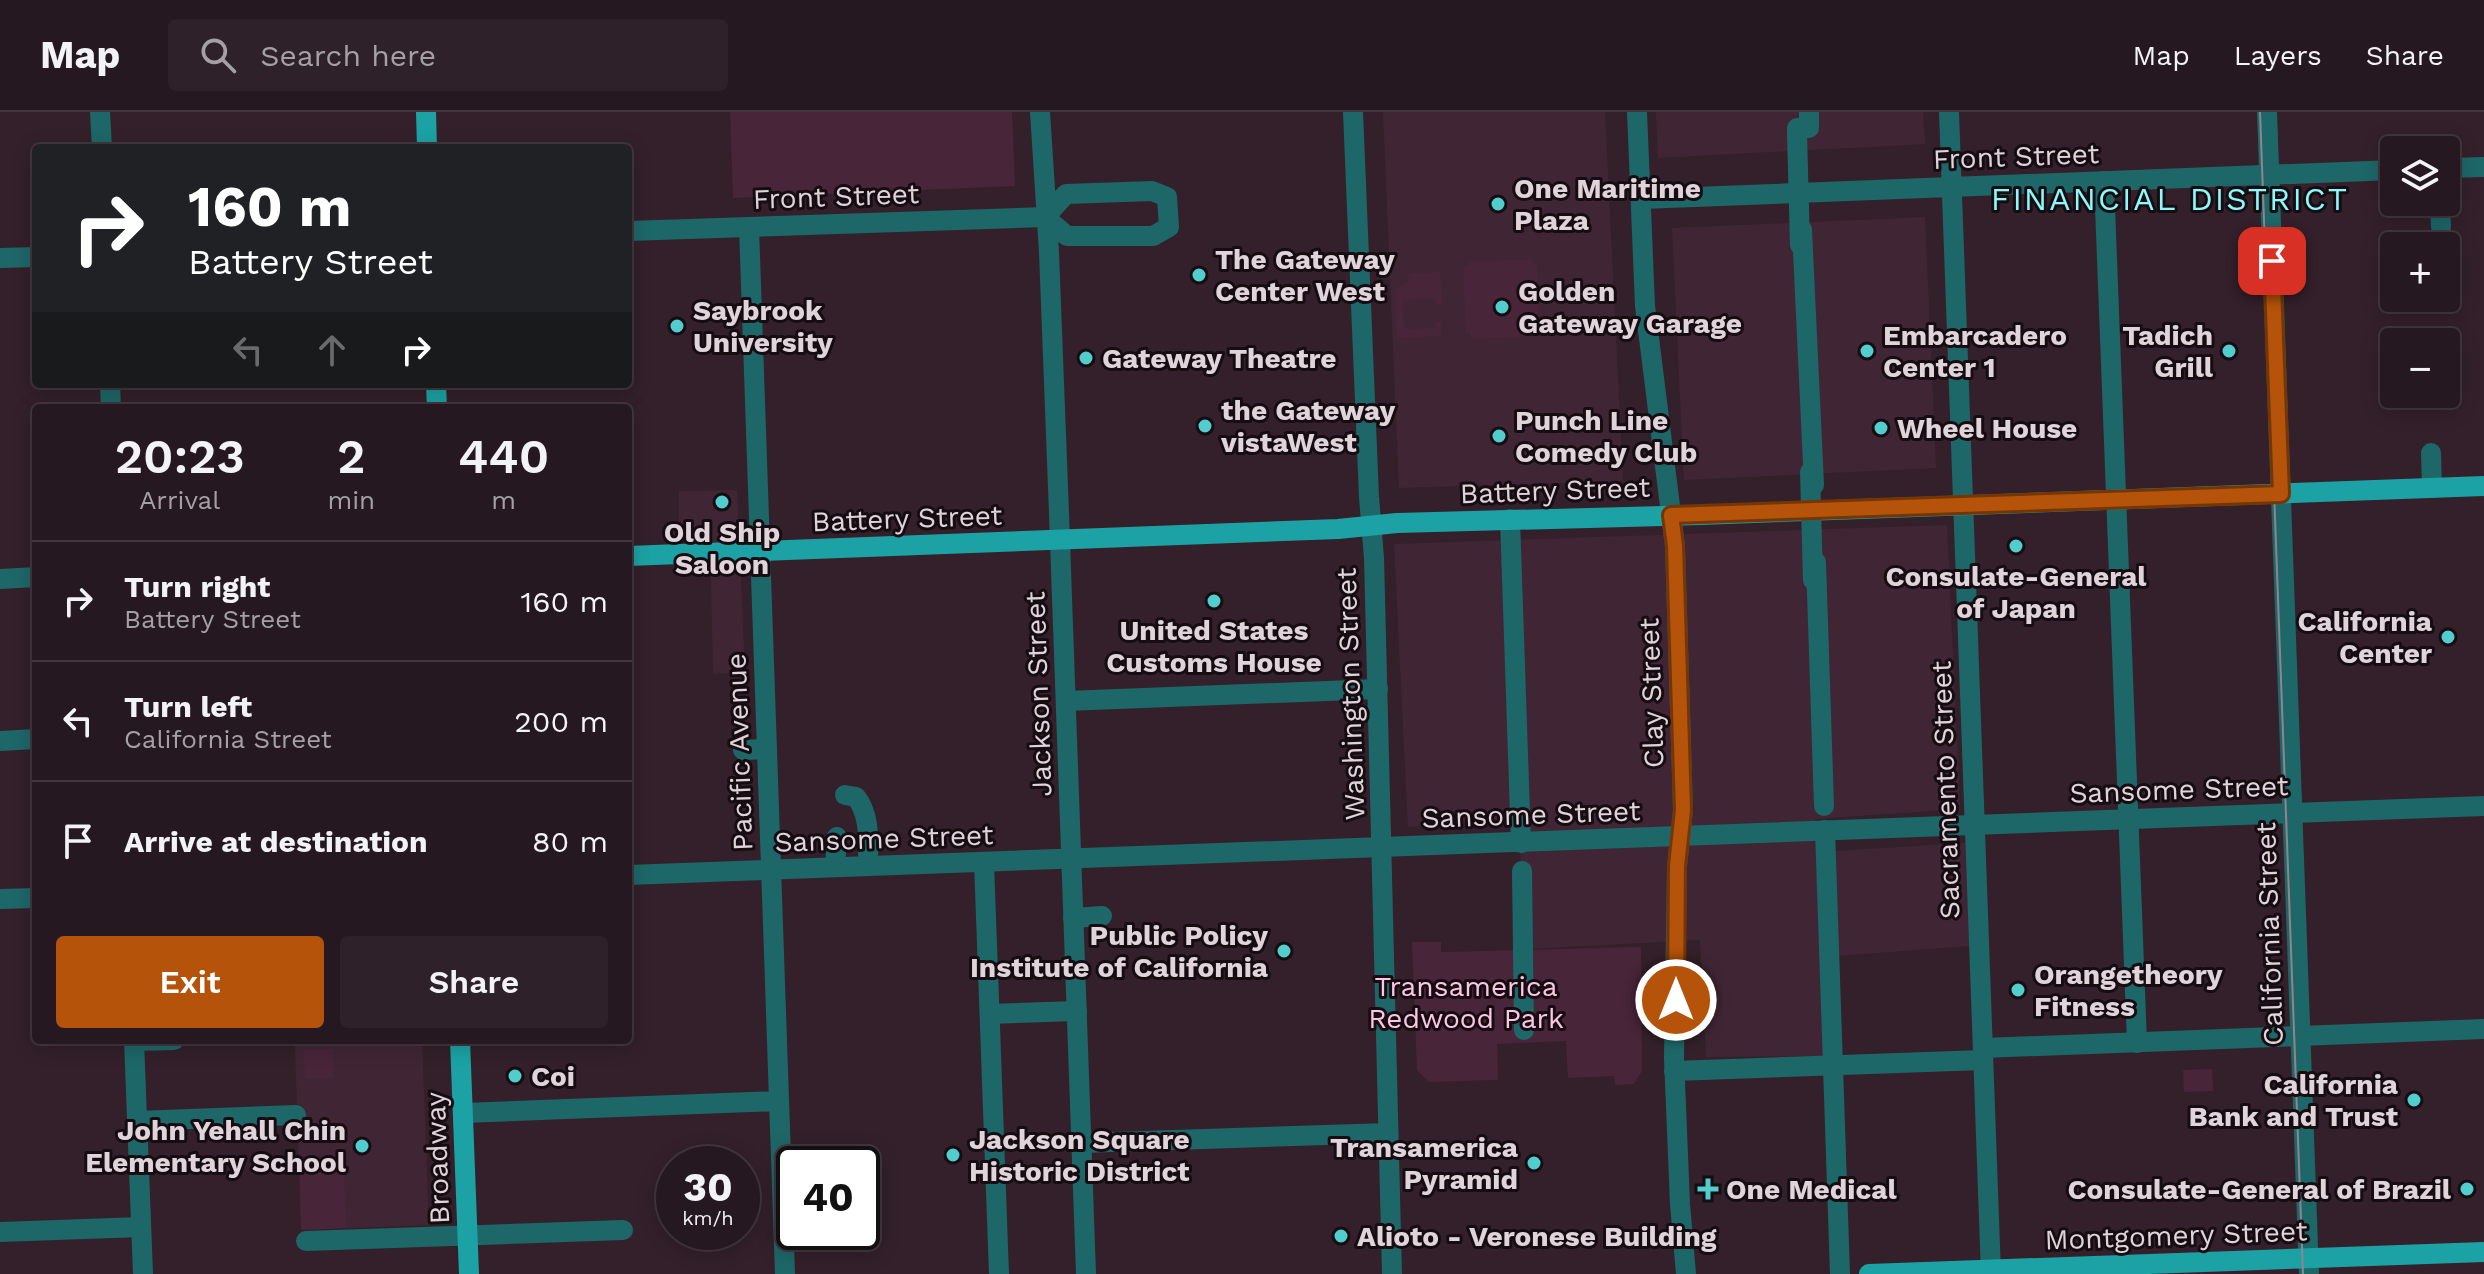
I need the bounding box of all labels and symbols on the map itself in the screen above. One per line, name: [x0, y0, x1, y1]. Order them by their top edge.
street label: Front Street: [1932, 137, 2100, 176]
place label: One Maritime Plaza: [1514, 172, 1701, 237]
street label: Front Street: [752, 177, 920, 216]
district label: FINANCIAL DISTRICT: [1991, 180, 2349, 218]
marker: One Maritime Plaza: [1489, 195, 1507, 213]
pin: [2238, 227, 2306, 295]
place label: The Gateway Center West: [1215, 243, 1395, 308]
marker: The Gateway Center West: [1190, 266, 1208, 284]
place label: Golden Gateway Garage: [1518, 275, 1742, 340]
place label: Saybrook University: [693, 294, 833, 359]
marker: Golden Gateway Garage: [1493, 298, 1511, 316]
marker: Saybrook University: [668, 317, 686, 335]
place label: Embarcadero Center 1: [1883, 319, 2067, 384]
place label: Tadich Grill: [2122, 319, 2214, 384]
place label: Gateway Theatre: [1102, 342, 1337, 375]
marker: Embarcadero Center 1: [1858, 342, 1876, 360]
marker: Tadich Grill: [2220, 342, 2238, 360]
marker: Gateway Theatre: [1077, 349, 1095, 367]
place label: the Gateway vistaWest: [1220, 394, 1395, 459]
place label: Punch Line Comedy Club: [1515, 404, 1697, 469]
place label: Wheel House: [1897, 412, 2077, 445]
marker: the Gateway vistaWest: [1196, 417, 1214, 435]
marker: Wheel House: [1872, 419, 1890, 437]
marker: Punch Line Comedy Club: [1490, 427, 1508, 445]
street label: Battery Street: [1459, 471, 1651, 510]
marker: Old Ship Saloon: [713, 493, 731, 511]
street label: Battery Street: [811, 499, 1003, 538]
place label: Old Ship Saloon: [664, 516, 780, 581]
marker: Consulate-General of Japan: [2007, 537, 2025, 555]
place label: Consulate-General of Japan: [1886, 560, 2147, 625]
street label: Washington Street: [1330, 567, 1371, 821]
street label: Jackson Street: [1018, 591, 1059, 797]
marker: United States Customs House: [1205, 592, 1223, 610]
place label: California Center: [2297, 605, 2433, 670]
place label: United States Customs House: [1106, 614, 1322, 679]
street label: Clay Street: [1632, 617, 1671, 769]
marker: California Center: [2439, 628, 2457, 646]
street label: Pacific Avenue: [720, 653, 759, 851]
street label: Sacramento Street: [1924, 660, 1966, 920]
street label: Sansome Street: [2069, 769, 2289, 810]
street label: Sansome Street: [1421, 794, 1641, 835]
street label: Sansome Street: [774, 818, 994, 859]
street label: California Street: [2249, 821, 2290, 1046]
place label: Public Policy Institute of California: [970, 919, 1269, 984]
marker: Public Policy Institute of California: [1275, 942, 1293, 960]
position arrow: [1634, 958, 1718, 1042]
place label: Orangetheory Fitness: [2034, 958, 2223, 1023]
park label: Transamerica Redwood Park: [1368, 970, 1564, 1035]
marker: Orangetheory Fitness: [2009, 981, 2027, 999]
place label: Coi: [531, 1060, 575, 1093]
marker: Coi: [506, 1067, 524, 1085]
place label: California Bank and Trust: [2189, 1068, 2399, 1133]
street label: Broadway: [419, 1091, 456, 1225]
marker: California Bank and Trust: [2405, 1091, 2423, 1109]
place label: John Yehall Chin Elementary School: [85, 1114, 347, 1179]
place label: Jackson Square Historic District: [969, 1123, 1190, 1188]
place label: Transamerica Pyramid: [1330, 1131, 1519, 1196]
marker: John Yehall Chin Elementary School: [353, 1137, 371, 1155]
speed limit sign: 40: [776, 1146, 880, 1250]
marker: Jackson Square Historic District: [944, 1146, 962, 1164]
marker: Transamerica Pyramid: [1525, 1154, 1543, 1172]
place label: One Medical: [1726, 1173, 1898, 1206]
place label: Consulate-General of Brazil: [2068, 1173, 2452, 1206]
marker: One Medical: [1697, 1178, 1719, 1200]
marker: Consulate-General of Brazil: [2458, 1180, 2476, 1198]
street label: Montgomery Street: [2044, 1214, 2308, 1257]
place label: Alioto - Veronese Building: [1357, 1220, 1717, 1253]
marker: Alioto - Veronese Building: [1332, 1227, 1350, 1245]

